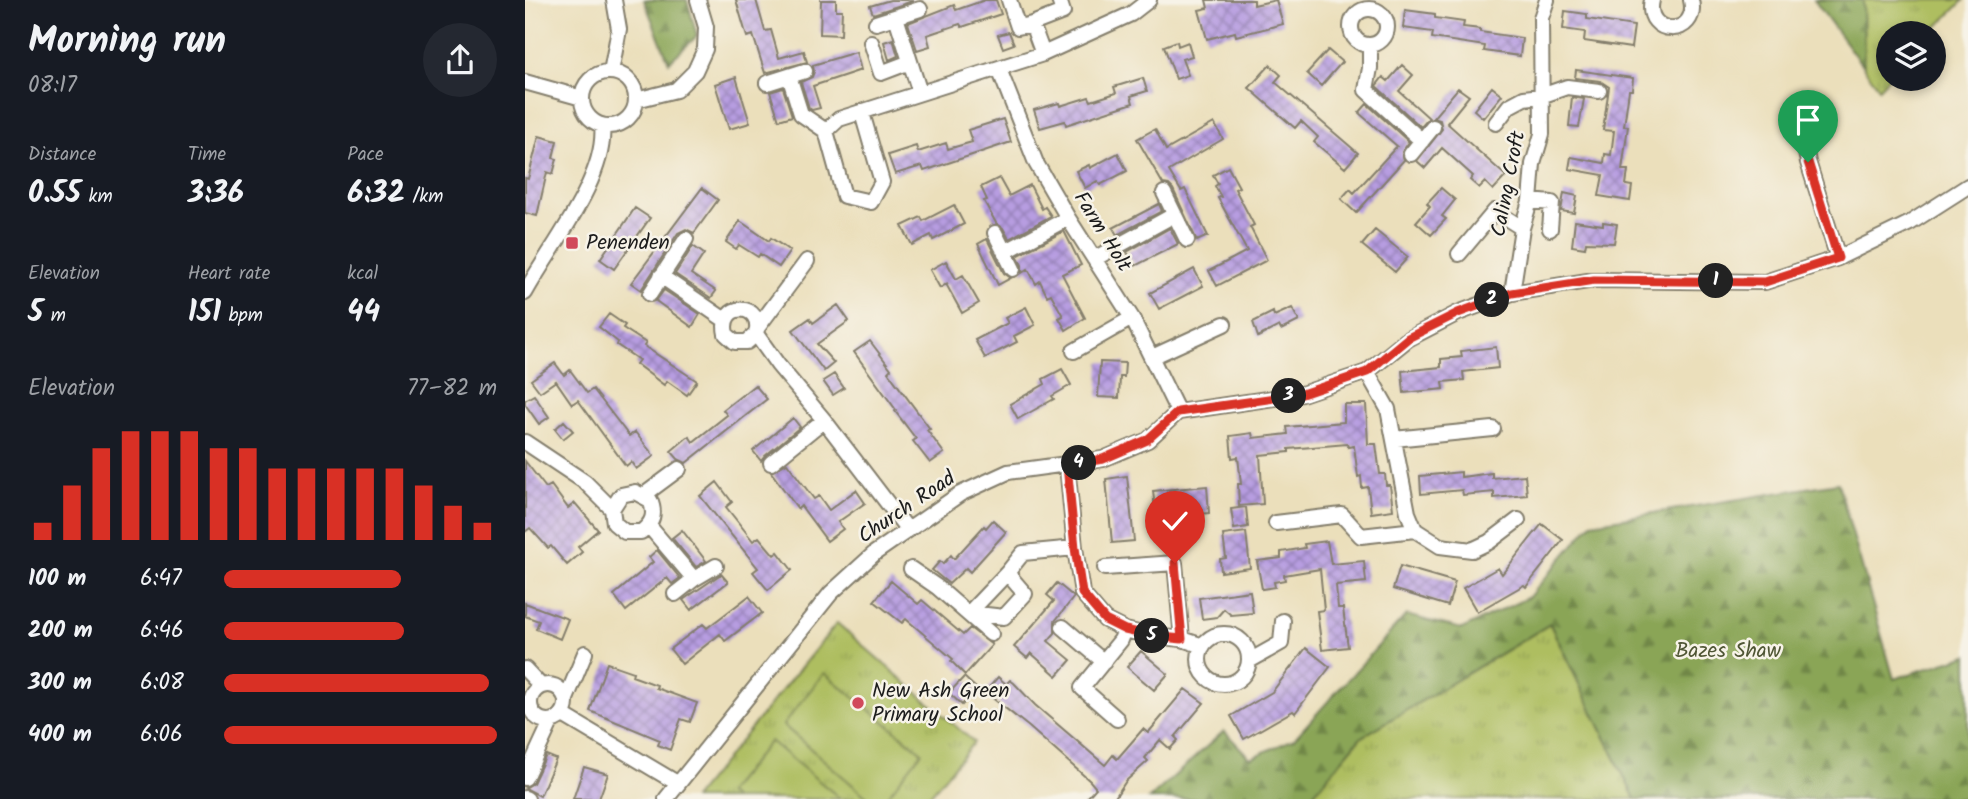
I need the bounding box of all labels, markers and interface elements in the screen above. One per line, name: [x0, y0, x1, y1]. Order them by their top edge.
text: Morning run: [28, 12, 226, 72]
map controls: [1876, 21, 1946, 91]
button: layers: [1876, 21, 1946, 91]
button: share: [423, 23, 497, 97]
text: 08:17: [28, 68, 77, 104]
pin: [1778, 90, 1838, 162]
icon: arrive: [1789, 101, 1827, 139]
street label: Caling Croft: [1483, 127, 1536, 240]
text: Distance: [28, 140, 96, 170]
text: Time: [188, 140, 226, 170]
text: Pace: [347, 140, 384, 170]
text: 0.55: [28, 170, 81, 218]
text: 3:36: [188, 170, 244, 218]
text: 6:32: [347, 170, 405, 218]
text: km: [81, 182, 113, 212]
text: /km: [405, 182, 443, 212]
street label: Farm Holt: [1064, 185, 1140, 280]
place label: Penenden: [586, 227, 670, 260]
marker: Penenden: [564, 235, 580, 251]
text: Elevation: [28, 259, 100, 289]
text: Heart rate: [188, 259, 270, 289]
text: kcal: [347, 259, 378, 289]
pin: 1: [1699, 264, 1733, 298]
text: 1: [1713, 265, 1718, 295]
pin: 2: [1475, 282, 1509, 318]
text: 2: [1486, 284, 1497, 314]
text: 5: [28, 289, 43, 337]
text: 151: [188, 289, 221, 337]
text: 44: [347, 289, 380, 337]
text: m: [43, 301, 66, 331]
text: bpm: [221, 301, 263, 331]
text: Elevation: [28, 371, 115, 407]
text: 77–82 m: [407, 371, 497, 407]
pin: 3: [1271, 378, 1307, 414]
text: 3: [1283, 380, 1294, 410]
pin: 4: [1061, 446, 1097, 480]
text: 4: [1073, 447, 1084, 477]
street label: Church Road: [851, 463, 963, 553]
pin: [1145, 491, 1205, 563]
icon: check: [1156, 502, 1194, 540]
text: 100 m: [28, 561, 86, 597]
text: 6:47: [140, 561, 182, 597]
text: 200 m: [28, 613, 93, 649]
text: 6:46: [140, 613, 184, 649]
pin: 5: [1135, 618, 1169, 654]
text: 5: [1147, 620, 1156, 650]
park label: Bazes Shaw: [1675, 635, 1782, 668]
text: 300 m: [28, 665, 92, 701]
text: 6:08: [140, 665, 184, 701]
place label: New Ash Green Primary School: [872, 675, 1010, 732]
marker: New Ash Green Primary School: [850, 695, 866, 711]
text: 400 m: [28, 717, 92, 753]
text: 6:06: [140, 717, 183, 753]

